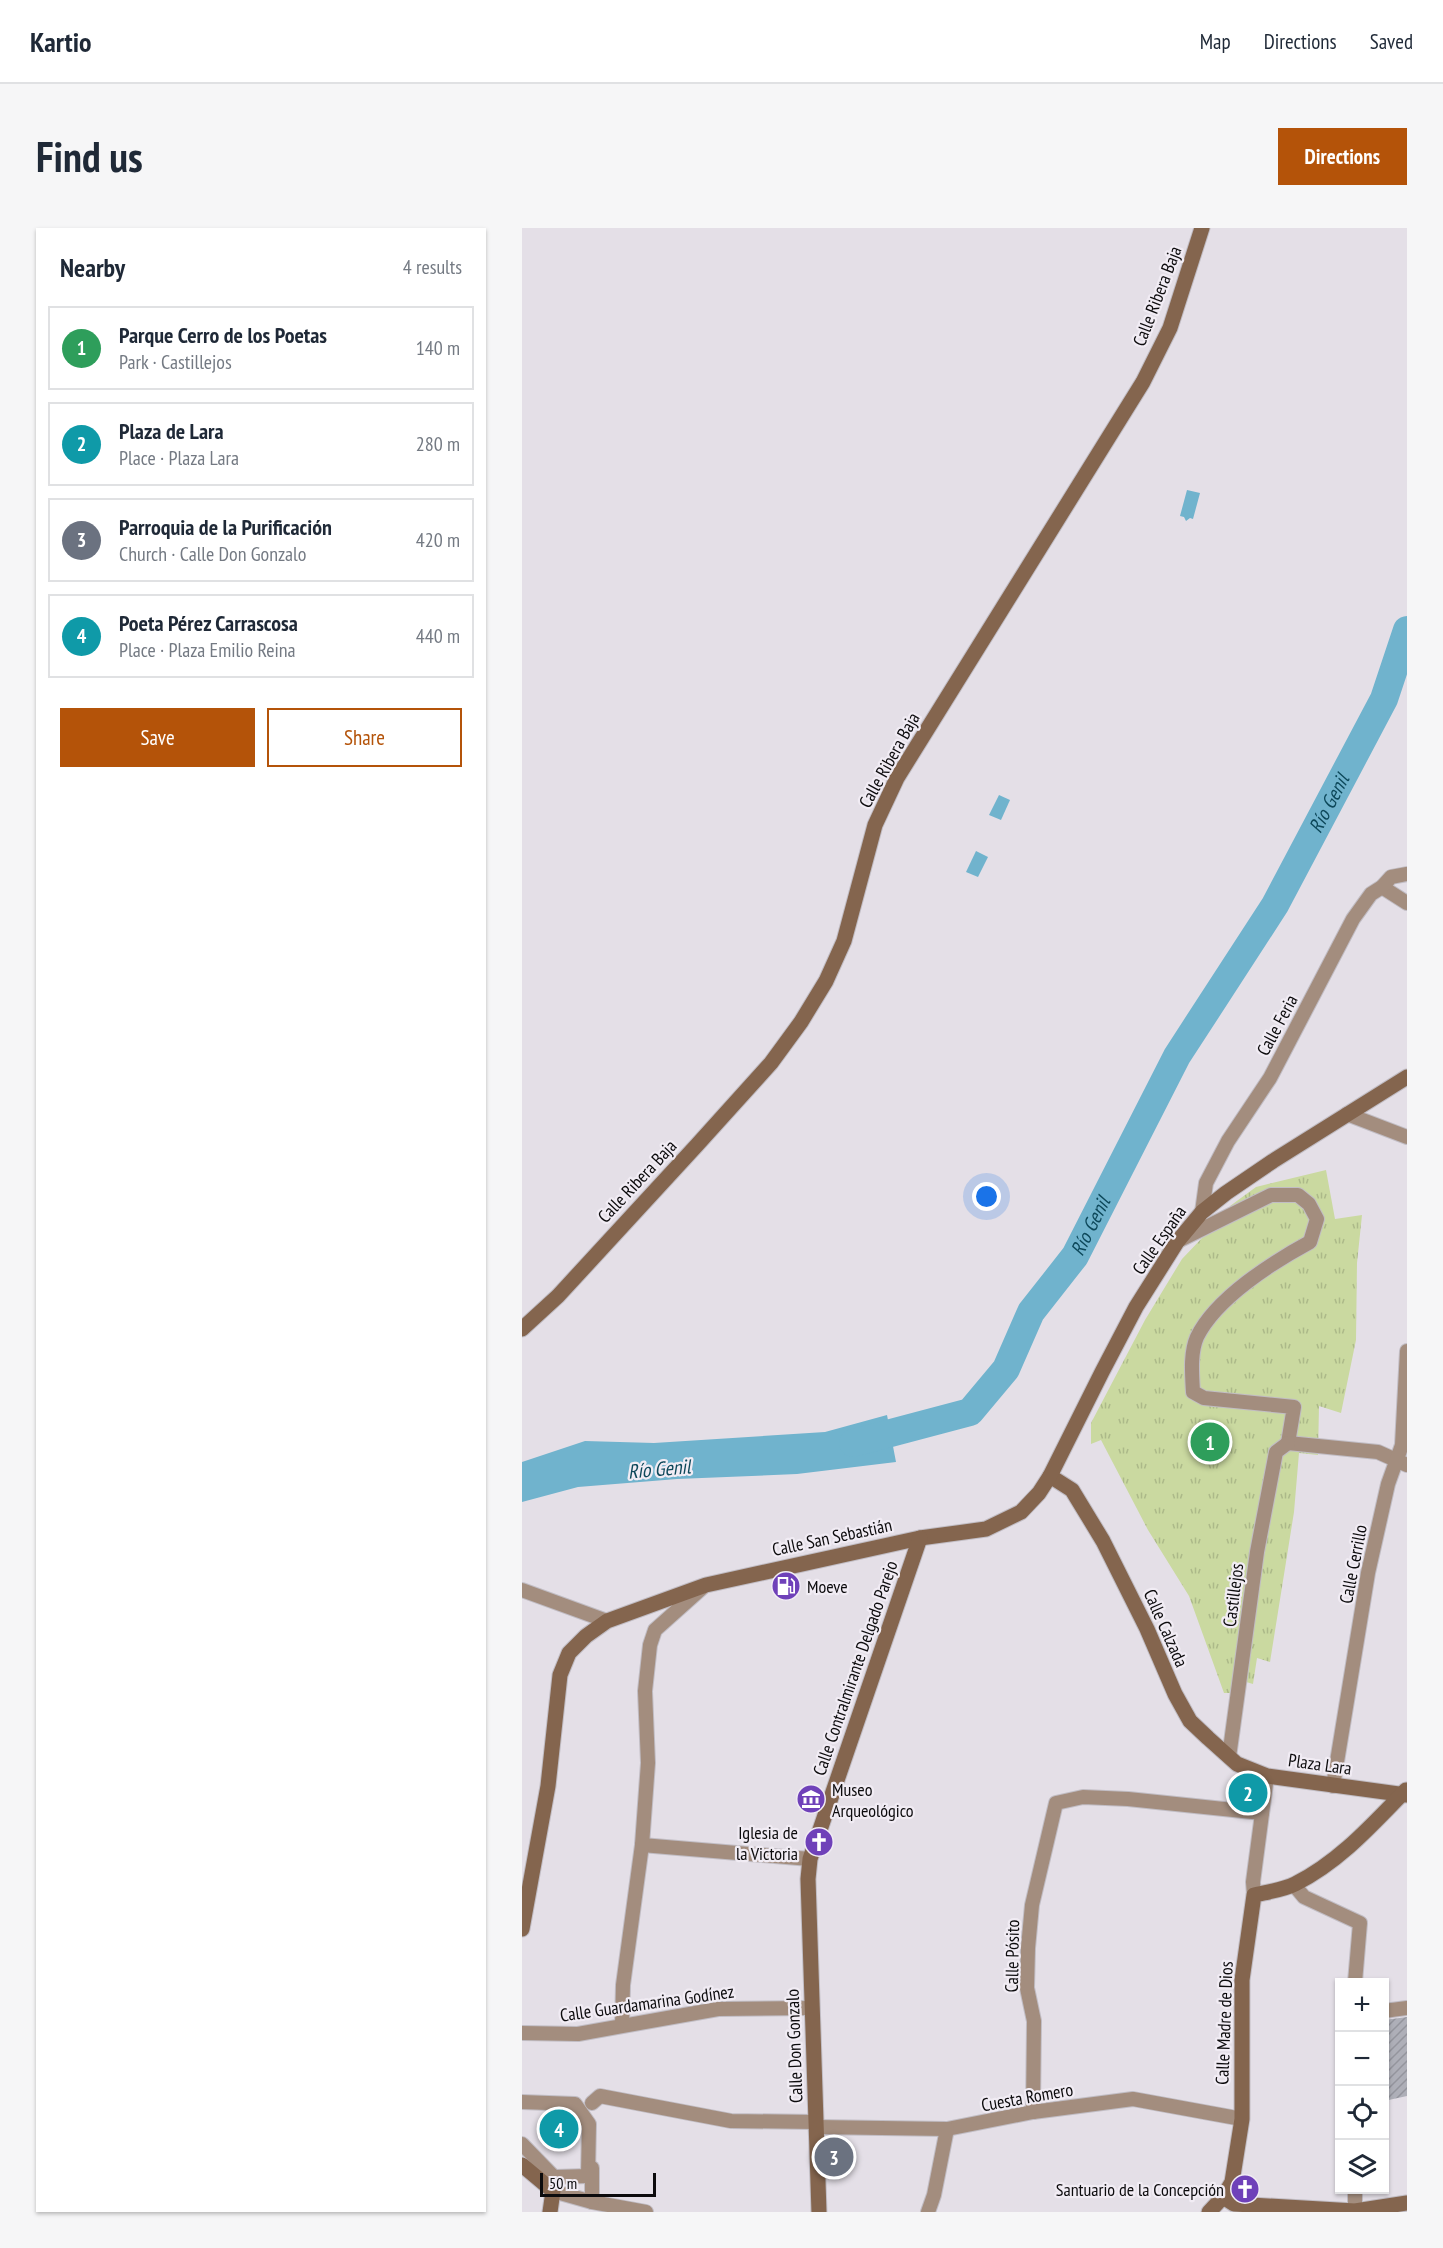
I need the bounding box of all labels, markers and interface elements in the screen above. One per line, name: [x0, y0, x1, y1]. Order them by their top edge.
text: Kartio: [30, 23, 92, 60]
text: Map: [1200, 28, 1231, 55]
text: Directions: [1264, 28, 1337, 55]
text: Saved: [1370, 28, 1413, 55]
button: Directions: [1278, 128, 1407, 185]
text: Find us: [36, 129, 143, 184]
street label: Calle Ribera Baja: [1127, 243, 1187, 349]
text: Nearby: [60, 251, 125, 284]
text: 4 results: [403, 254, 462, 280]
text: Parque Cerro de los Poetas: [119, 321, 327, 349]
text: 1: [77, 335, 86, 361]
text: 140 m: [416, 335, 460, 361]
text: Park · Castillejos: [119, 349, 232, 375]
text: Plaza de Lara: [119, 417, 224, 445]
text: 2: [77, 431, 86, 457]
text: 280 m: [416, 431, 460, 457]
text: Place · Plaza Lara: [119, 445, 239, 471]
text: Parroquia de la Purificación: [119, 513, 332, 541]
text: 3: [77, 527, 86, 553]
text: 420 m: [416, 527, 460, 553]
text: Church · Calle Don Gonzalo: [119, 541, 306, 567]
text: Poeta Pérez Carrascosa: [119, 609, 298, 637]
text: 4: [77, 623, 86, 649]
text: 440 m: [416, 623, 460, 649]
text: Place · Plaza Emilio Reina: [119, 637, 296, 663]
button: Save: [60, 708, 255, 767]
button: Share: [267, 708, 462, 767]
street label: Calle Ribera Baja: [853, 708, 925, 812]
water label: Río Genil: [1303, 768, 1356, 837]
street label: Calle Feria: [1251, 991, 1303, 1059]
street label: Calle Ribera Baja: [593, 1135, 681, 1227]
your location: [972, 1182, 1001, 1211]
water label: Río Genil: [1064, 1190, 1117, 1260]
street label: Calle España: [1127, 1201, 1191, 1279]
pin: 1: [1190, 1420, 1230, 1464]
water label: Río Genil: [627, 1453, 694, 1485]
street label: Calle San Sebastián: [770, 1513, 894, 1561]
street label: Calle Cerrillo: [1334, 1522, 1372, 1605]
street label: Calle Contralmirante Delgado Parejo: [807, 1557, 903, 1778]
street label: Castillejos: [1218, 1562, 1248, 1628]
fuel station icon: Moeve: [770, 1570, 802, 1602]
place label: Moeve: [807, 1575, 848, 1598]
street label: Calle Calzada: [1139, 1585, 1193, 1671]
street label: Plaza Lara: [1287, 1748, 1353, 1780]
pin: 2: [1228, 1770, 1268, 1816]
place label: Museo Arqueológico: [832, 1778, 914, 1822]
museum icon: Museo Arqueológico: [795, 1783, 827, 1815]
place label: Iglesia de la Victoria: [736, 1821, 798, 1865]
church icon: Iglesia de la Victoria: [803, 1826, 835, 1858]
street label: Calle Pósito: [1000, 1919, 1024, 1993]
street label: Calle Madre de Dios: [1210, 1961, 1238, 2085]
map controls: [1335, 1978, 1389, 2194]
button: +: [1335, 1978, 1389, 2032]
street label: Calle Guardamarina Godínez: [559, 1979, 735, 2027]
street label: Calle Don Gonzalo: [781, 1988, 807, 2103]
button: −: [1335, 2032, 1389, 2086]
street label: Cuesta Romero: [979, 2078, 1075, 2116]
button: locate: [1335, 2086, 1389, 2140]
pin: 4: [540, 2106, 579, 2152]
pin: 3: [814, 2134, 854, 2180]
button: layers: [1335, 2140, 1389, 2194]
scale bar: [540, 2170, 656, 2198]
text: 50 m: [549, 2173, 577, 2193]
church icon: Santuario de la Concepción: [1229, 2173, 1261, 2205]
place label: Santuario de la Concepción: [1056, 2178, 1224, 2201]

